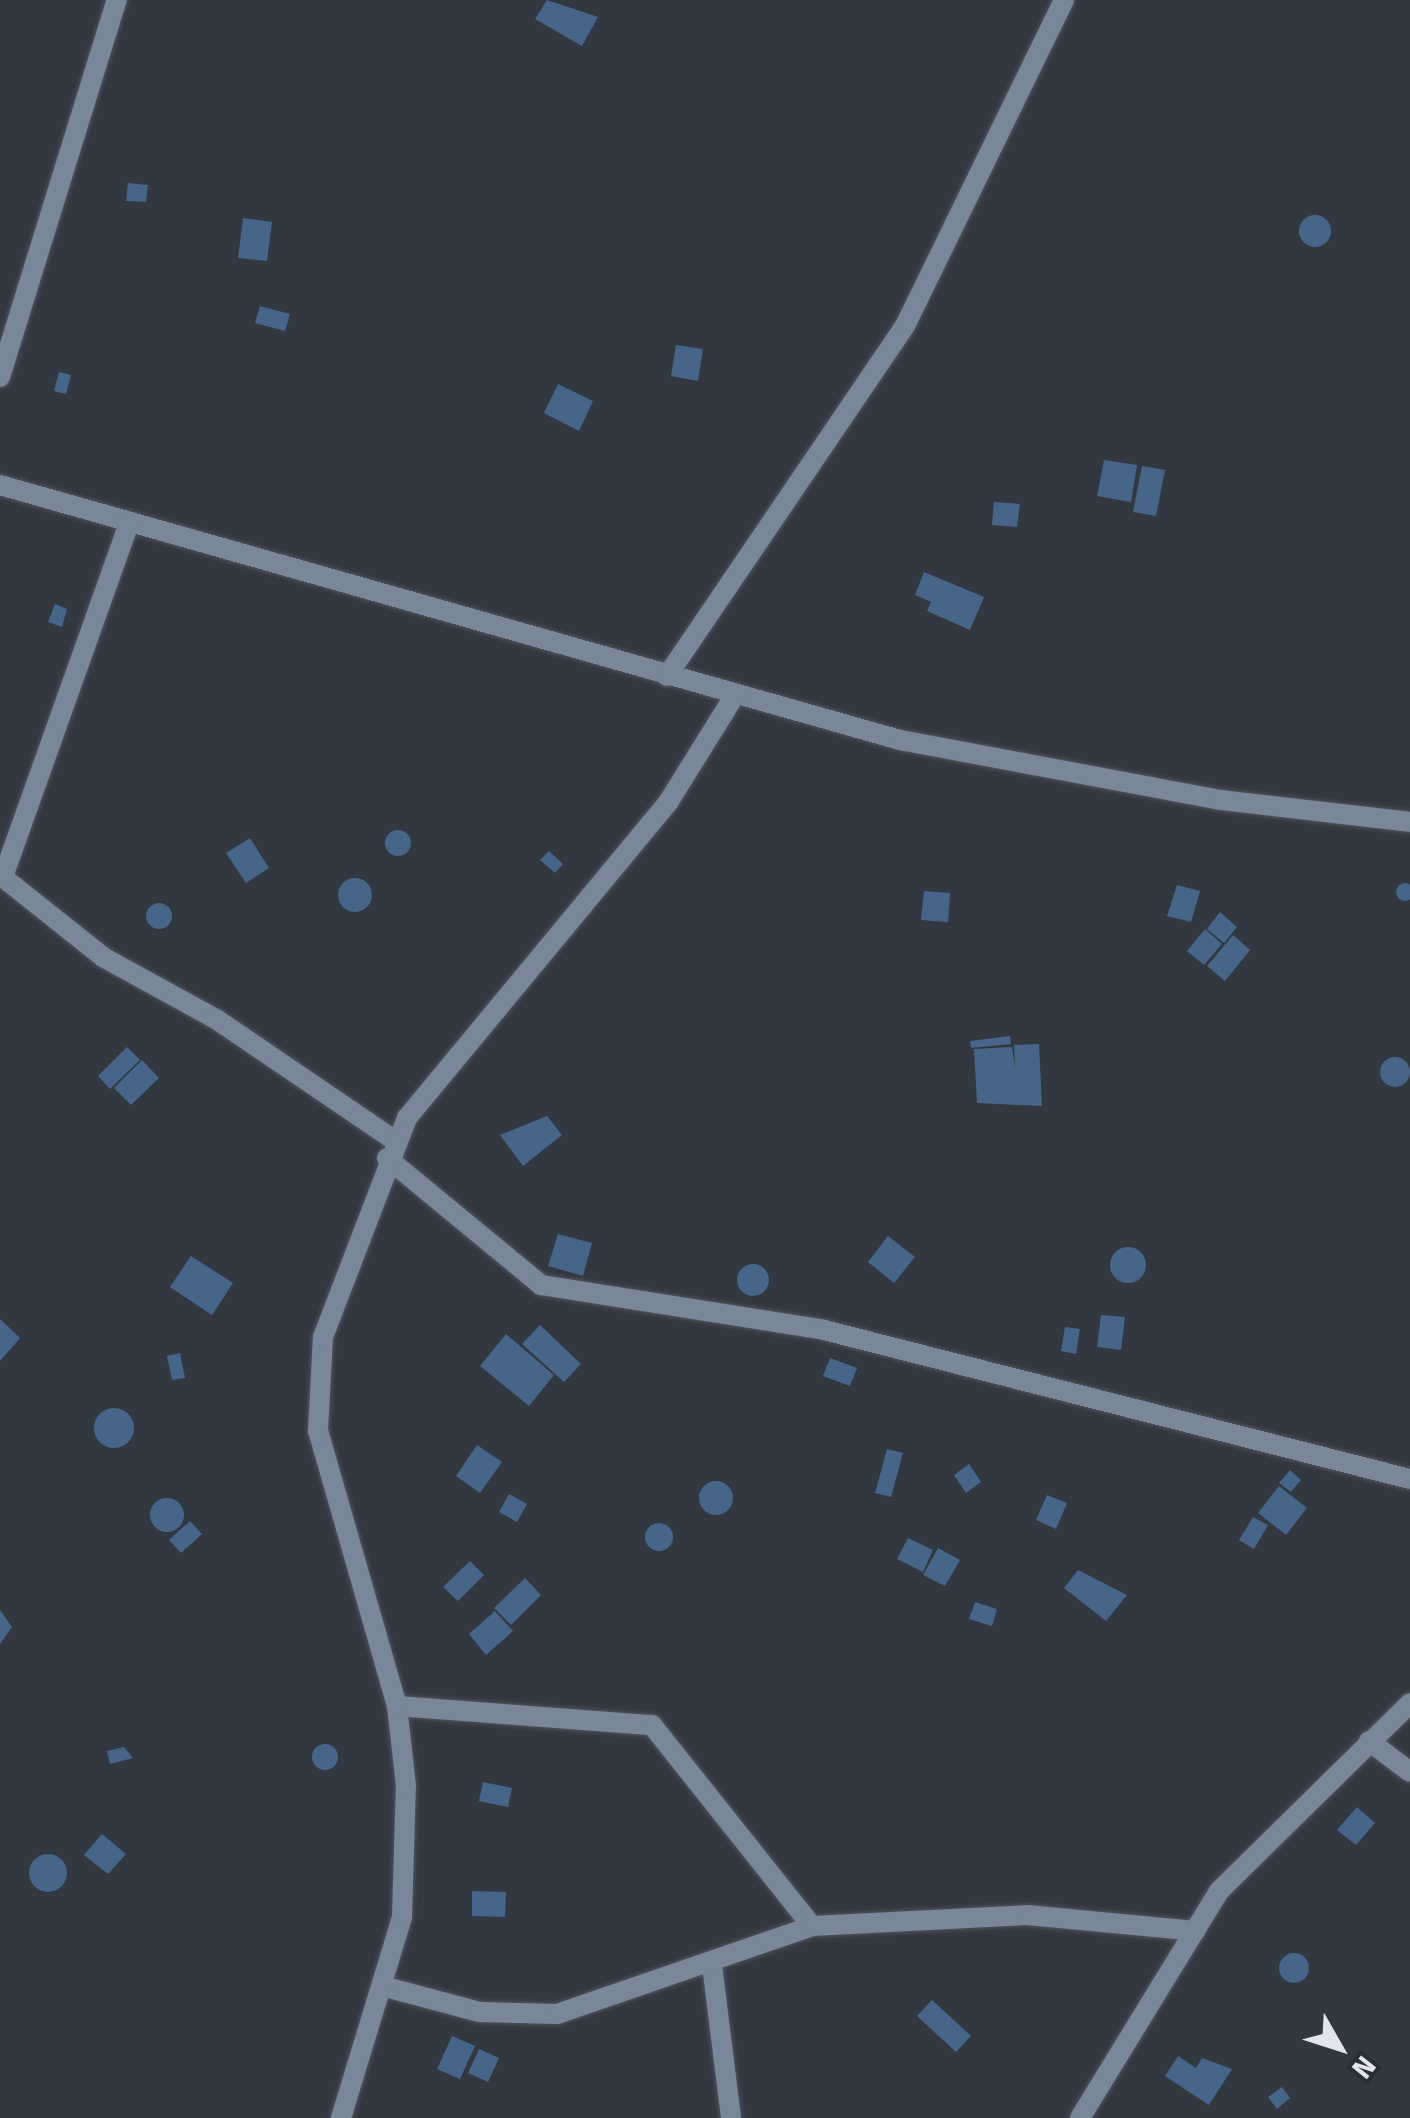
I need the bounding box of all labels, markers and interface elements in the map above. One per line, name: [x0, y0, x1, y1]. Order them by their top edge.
north arrow: [1290, 1998, 1390, 2098]
text: N: [1345, 2050, 1382, 2085]

